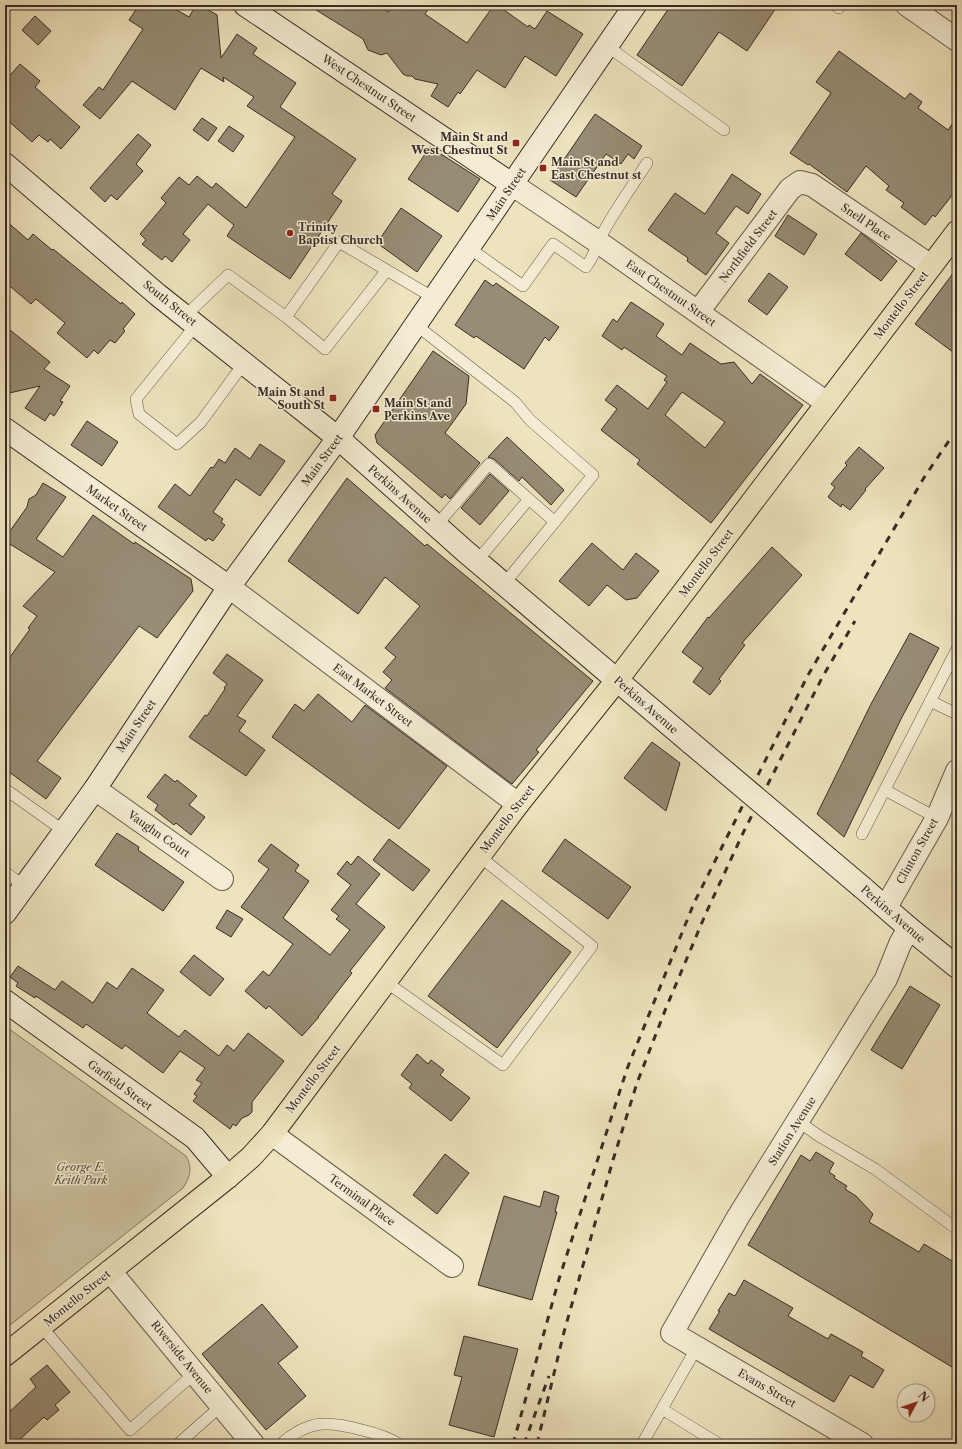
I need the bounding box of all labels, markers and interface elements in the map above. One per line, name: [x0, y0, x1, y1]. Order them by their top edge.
street label: West Chestnut Street: [318, 51, 419, 125]
place label: Main St and West Chestnut St: [410, 130, 509, 157]
marker: Main St and West Chestnut St: [511, 138, 521, 148]
place label: Main St and East Chestnut st: [551, 155, 642, 182]
marker: Main St and East Chestnut st: [538, 163, 548, 173]
street label: Main Street: [483, 165, 529, 223]
street label: Snell Place: [838, 200, 894, 244]
street label: Northfield Street: [716, 207, 780, 285]
place label: Trinity Baptist Church: [298, 220, 383, 247]
marker: Trinity Baptist Church: [285, 228, 295, 238]
street label: East Chestnut Street: [623, 257, 719, 329]
street label: Montello Street: [871, 268, 931, 342]
street label: South Street: [140, 277, 200, 329]
place label: Main St and South St: [257, 385, 326, 412]
marker: Main St and South St: [328, 393, 338, 403]
place label: Main St and Perkins Ave: [384, 396, 452, 423]
marker: Main St and Perkins Ave: [371, 404, 381, 414]
street label: Main Street: [298, 431, 346, 489]
street label: Perkins Avenue: [365, 462, 435, 526]
street label: Market Street: [84, 482, 150, 534]
street label: Montello Street: [676, 526, 736, 600]
street label: East Market Street: [330, 660, 416, 730]
street label: Perkins Avenue: [611, 673, 681, 737]
street label: Main Street: [113, 697, 159, 755]
street label: Montello Street: [477, 782, 537, 856]
street label: Vaughn Court: [124, 807, 193, 861]
street label: Clinton Street: [893, 815, 941, 887]
street label: Perkins Avenue: [858, 882, 928, 946]
street label: Montello Street: [283, 1042, 343, 1116]
street label: Garfield Street: [85, 1057, 155, 1113]
street label: Station Avenue: [765, 1094, 819, 1168]
park label: George E. Keith Park: [54, 1160, 108, 1187]
street label: Terminal Place: [326, 1171, 398, 1229]
street label: Montello Street: [41, 1267, 113, 1329]
street label: Riverside Avenue: [148, 1318, 216, 1396]
street label: Evans Street: [735, 1366, 799, 1410]
north arrow: [896, 1383, 936, 1423]
text: N: [915, 1388, 932, 1405]

